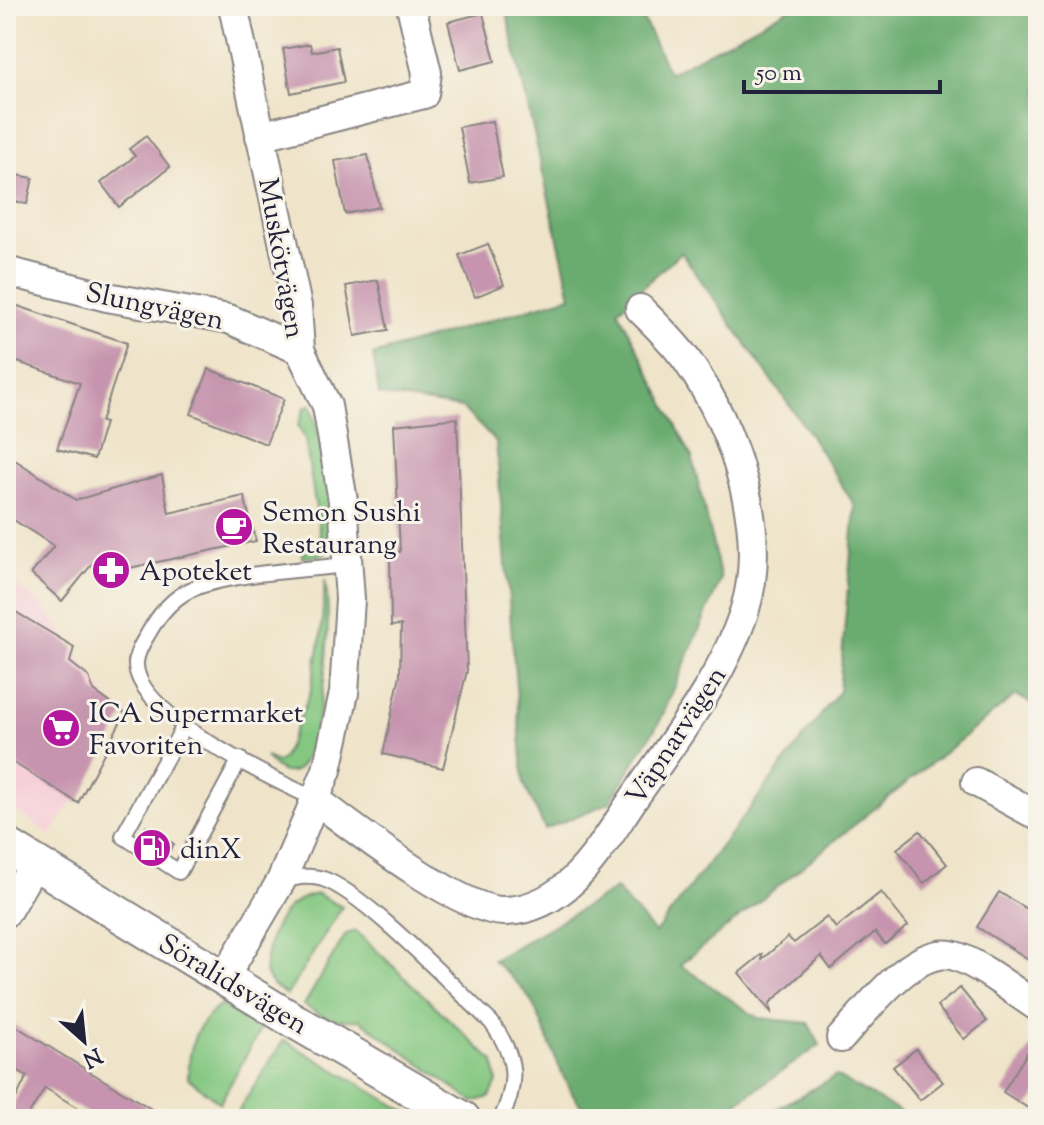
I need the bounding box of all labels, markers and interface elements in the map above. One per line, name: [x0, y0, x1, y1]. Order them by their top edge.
scale bar: [744, 44, 940, 94]
text: 50 m: [754, 57, 802, 91]
street label: Muskötvägen: [246, 175, 314, 342]
street label: Slungvägen: [81, 274, 227, 342]
place label: Semon Sushi Restaurang: [262, 494, 421, 566]
cafe icon: Semon Sushi Restaurang: [213, 506, 255, 548]
pharmacy icon: Apoteket: [90, 549, 132, 591]
place label: Apoteket: [139, 553, 252, 593]
street label: Väpnarvägen: [617, 659, 738, 814]
place label: ICA Supermarket Favoriten: [89, 695, 304, 767]
supermarket icon: ICA Supermarket Favoriten: [40, 707, 82, 749]
fuel station icon: dinX: [131, 827, 173, 869]
place label: dinX: [180, 831, 241, 871]
street label: Söralidsvägen: [150, 925, 315, 1046]
north arrow: [44, 1001, 124, 1081]
text: N: [76, 1038, 107, 1075]

